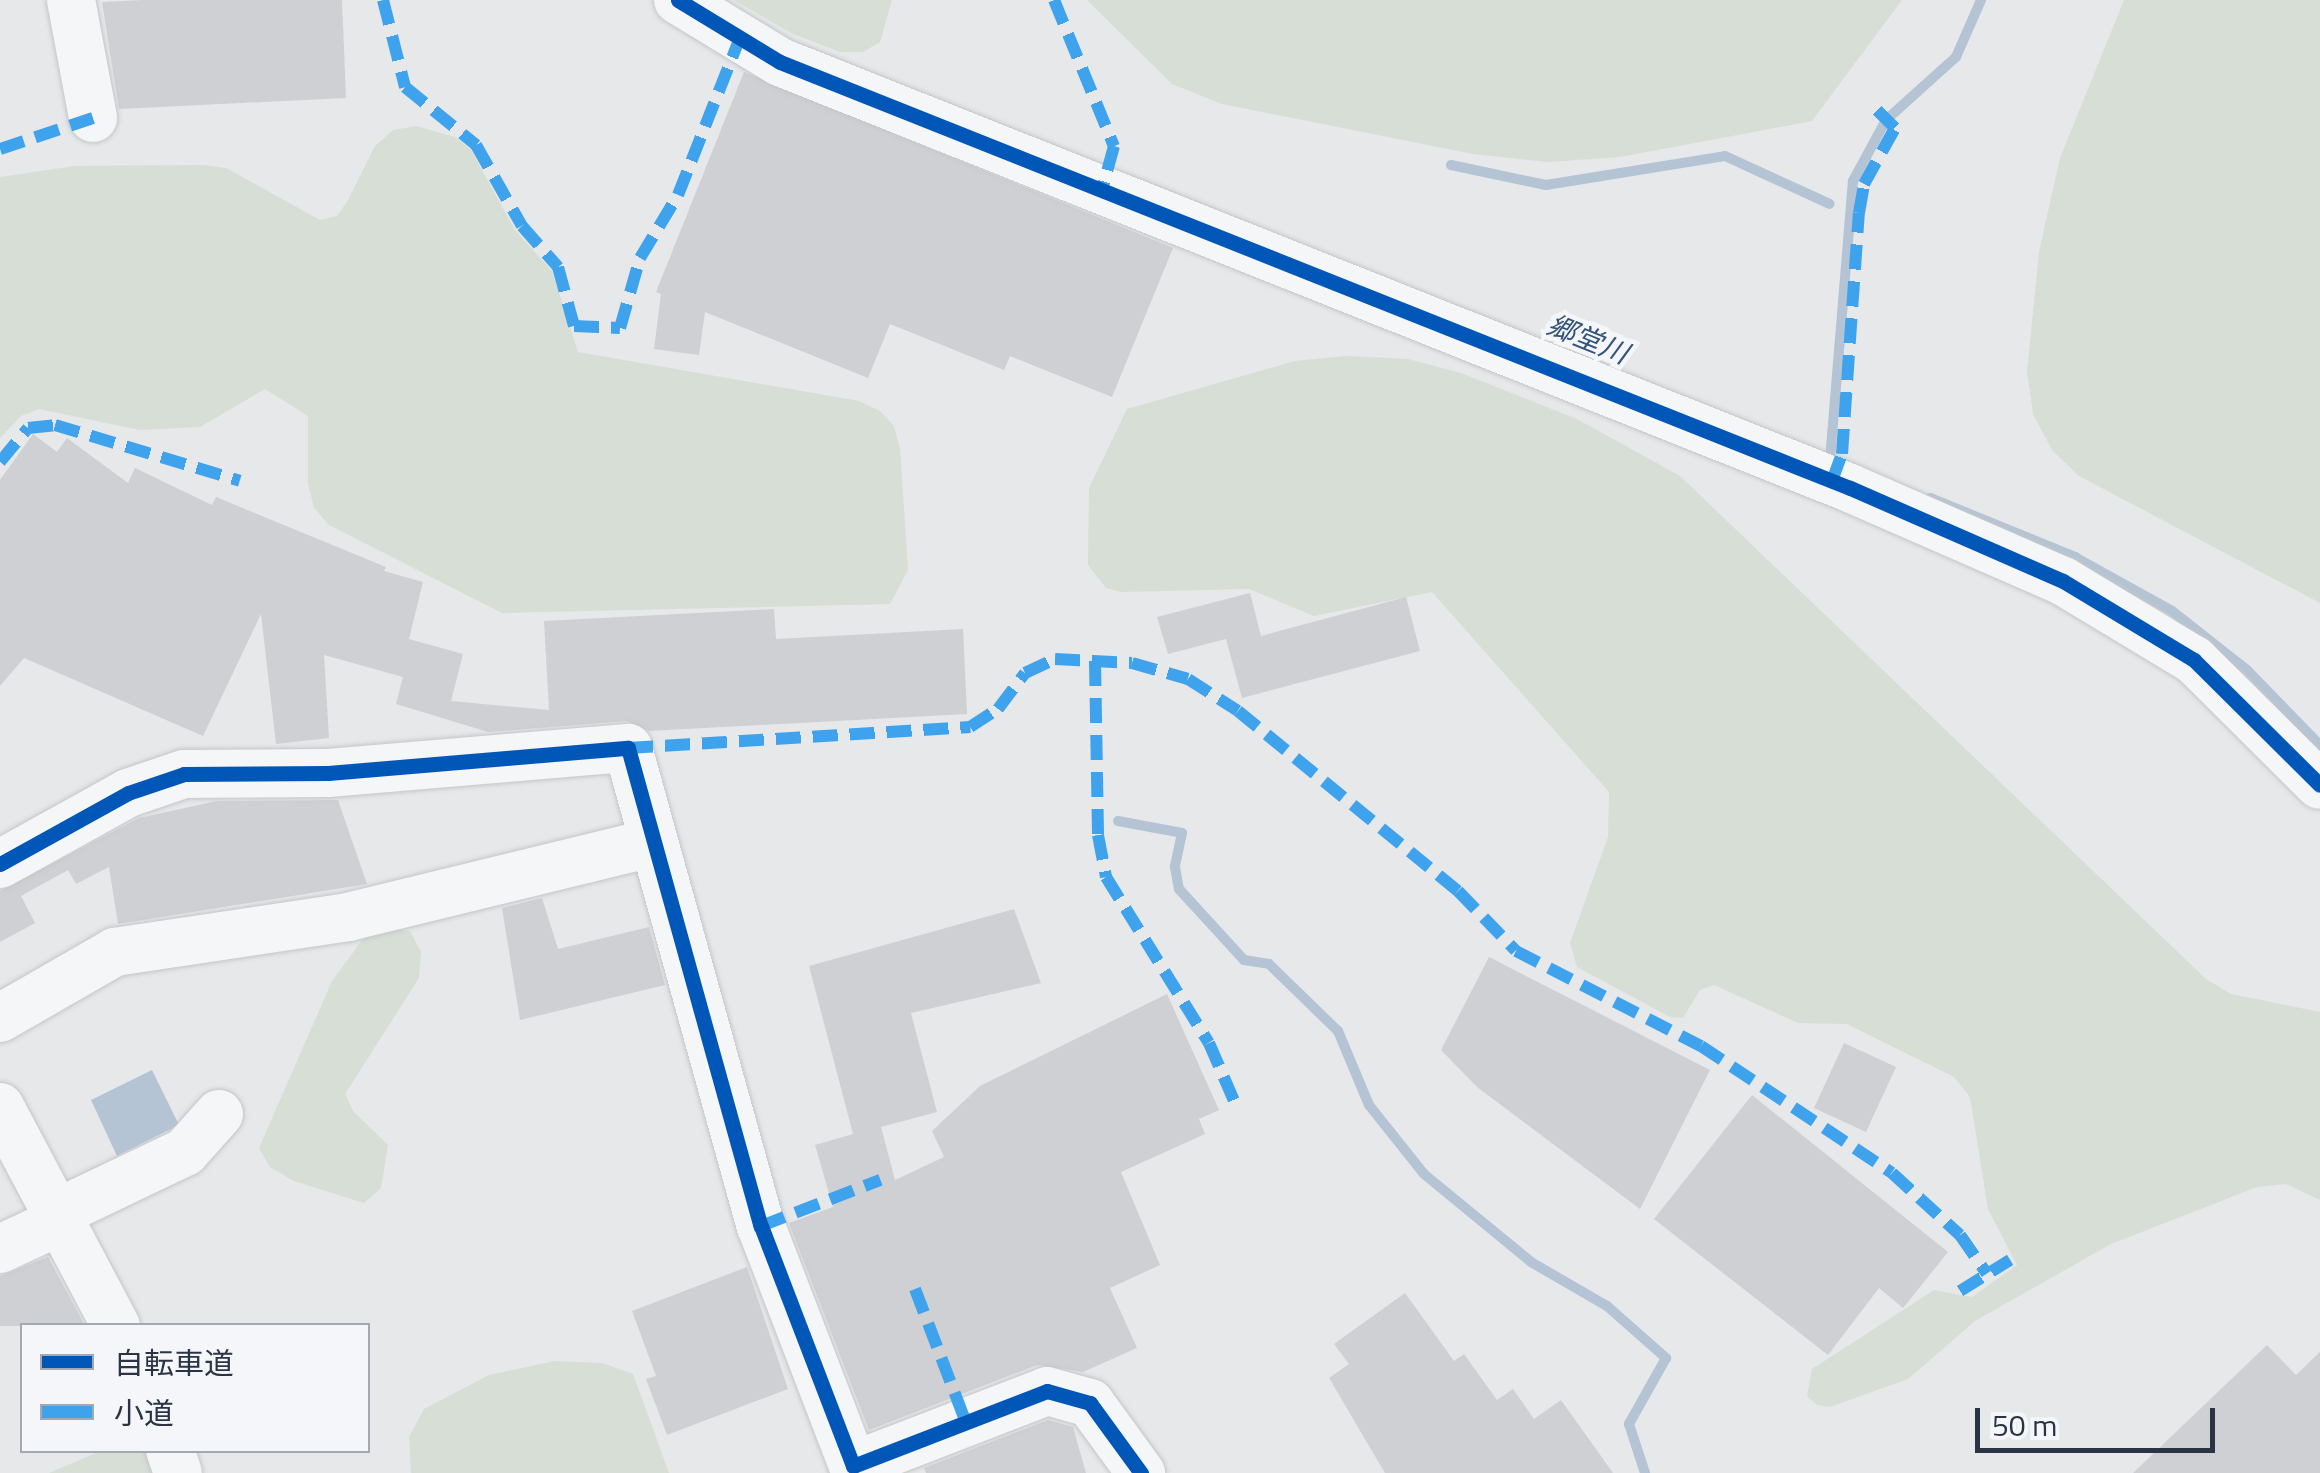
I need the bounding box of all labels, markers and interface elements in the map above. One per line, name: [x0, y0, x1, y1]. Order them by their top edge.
water label: 郷堂川: [1543, 308, 1633, 370]
legend: [20, 1323, 370, 1453]
text: 自転車道: [114, 1340, 234, 1386]
scale bar: [1980, 1388, 2220, 1450]
text: 小道: [114, 1390, 174, 1436]
text: 50 m: [1992, 1402, 2057, 1448]

